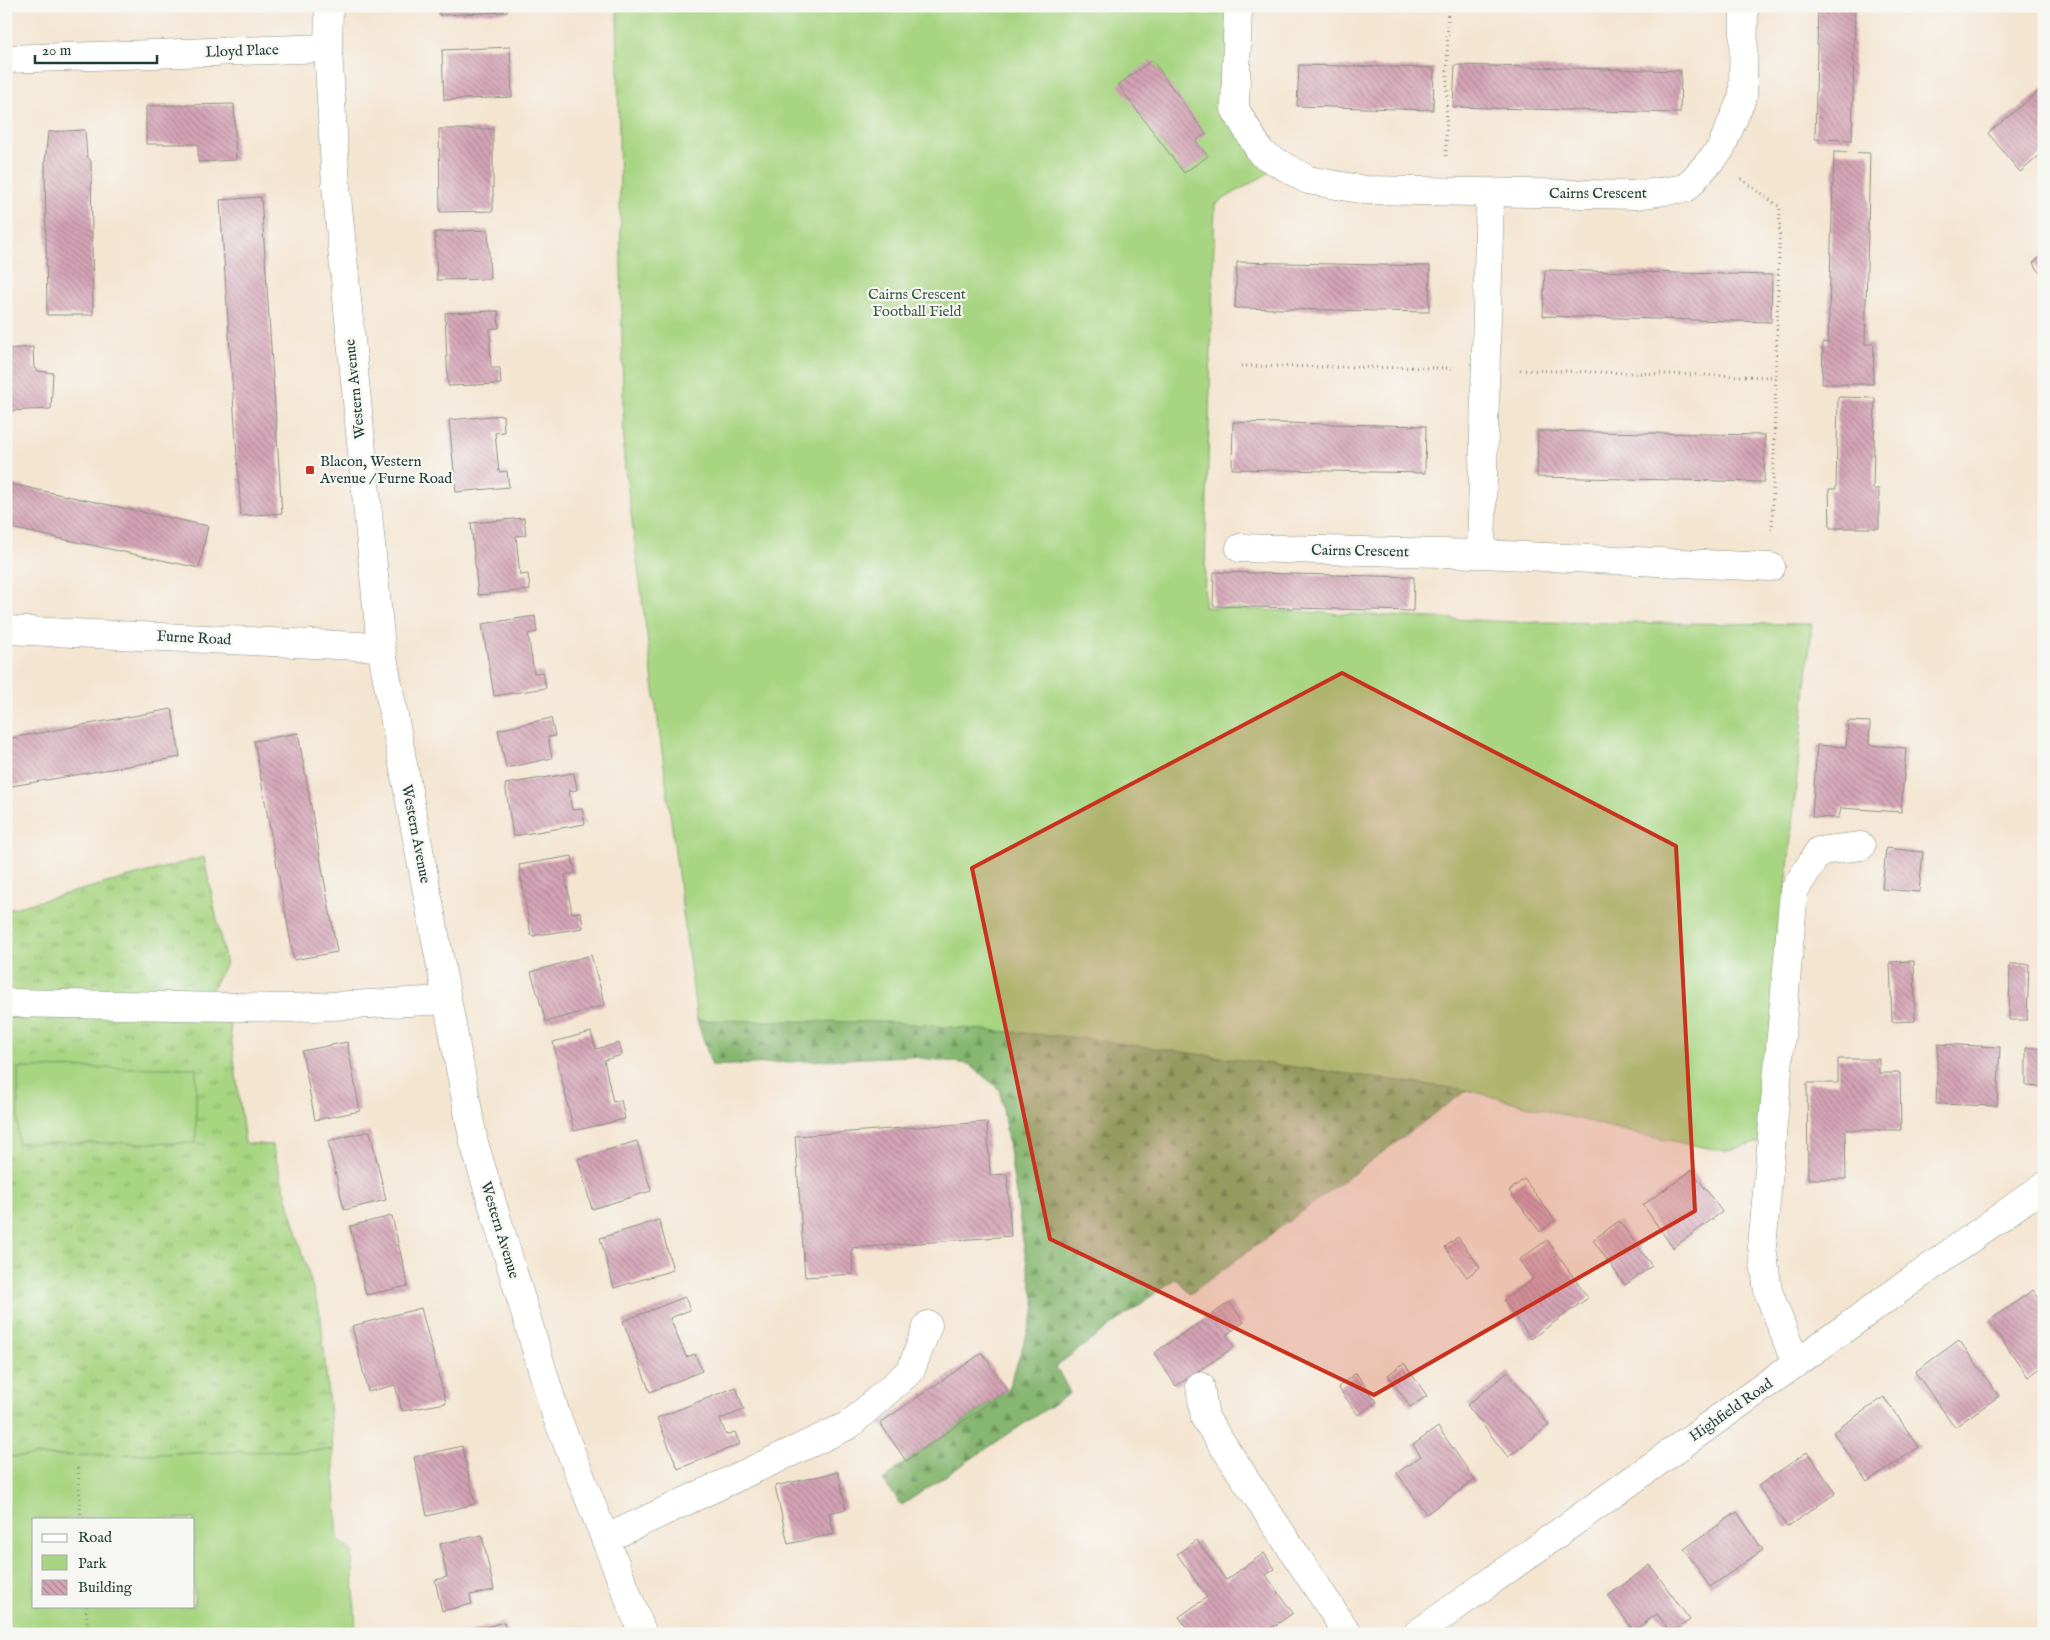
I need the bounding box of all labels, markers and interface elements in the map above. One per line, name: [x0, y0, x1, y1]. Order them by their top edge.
scale bar: [35, 32, 158, 64]
street label: Lloyd Place: [205, 40, 279, 62]
text: 20 m: [42, 41, 72, 60]
street label: Cairns Crescent: [1549, 184, 1647, 203]
park label: Cairns Crescent Football Field: [868, 285, 966, 321]
street label: Western Avenue: [340, 338, 370, 440]
place label: Blacon, Western Avenue / Furne Road: [319, 452, 453, 488]
marker: Blacon, Western Avenue / Furne Road: [304, 464, 316, 476]
street label: Cairns Crescent: [1311, 541, 1409, 561]
street label: Furne Road: [156, 627, 233, 649]
street label: Western Avenue: [397, 783, 435, 885]
street label: Western Avenue: [476, 1179, 524, 1281]
street label: Highfield Road: [1685, 1374, 1777, 1446]
legend: [32, 1518, 195, 1608]
text: Road: [78, 1528, 113, 1547]
text: Park: [78, 1554, 108, 1573]
text: Building: [78, 1578, 133, 1597]

